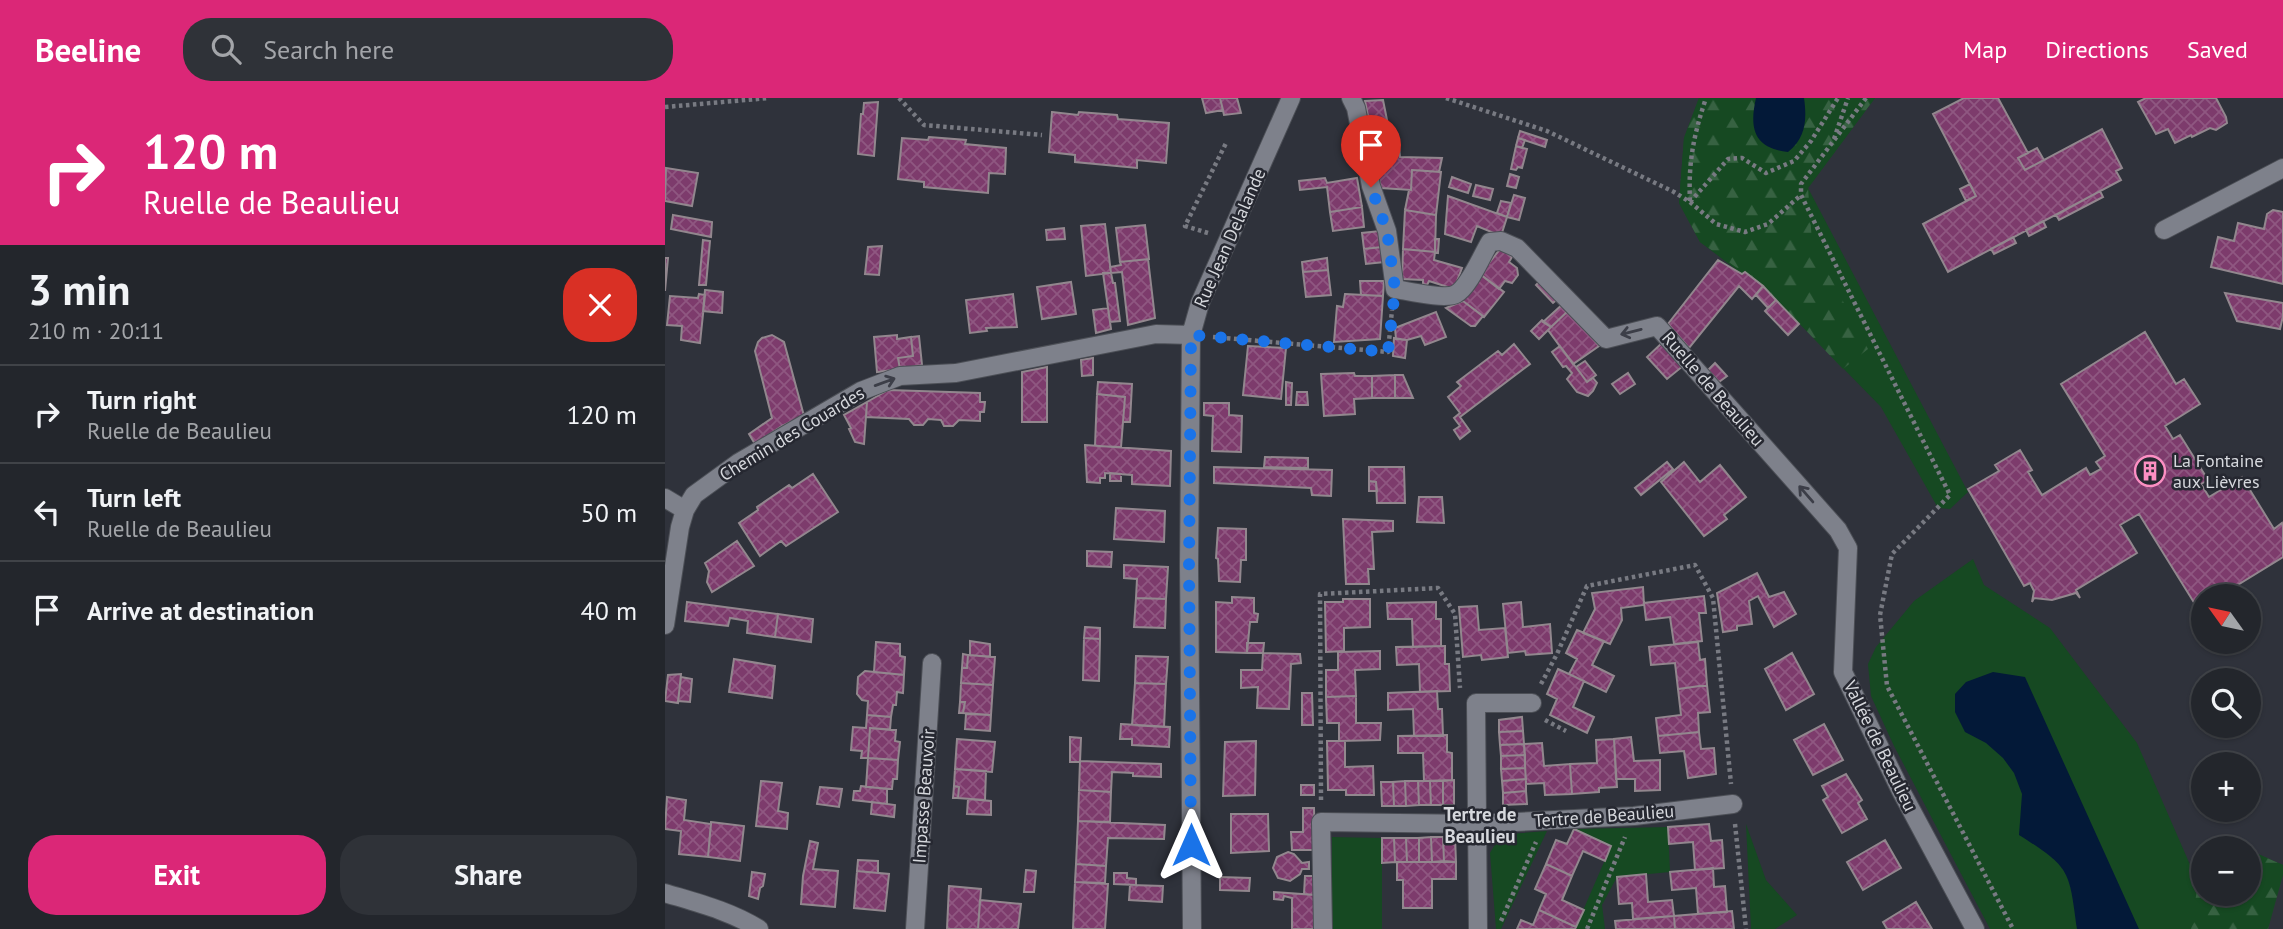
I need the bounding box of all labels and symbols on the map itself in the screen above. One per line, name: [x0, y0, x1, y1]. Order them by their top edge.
pin: [1341, 115, 1401, 187]
street label: Rue Jean Delalande: [1189, 165, 1271, 311]
one-way arrow: [1620, 327, 1642, 340]
street label: Ruelle de Beaulieu: [1657, 327, 1770, 451]
one-way arrow: [873, 374, 895, 387]
street label: Chemin des Couardes: [715, 381, 868, 486]
place label: La Fontaine aux Lièvres: [2173, 449, 2263, 493]
building icon: La Fontaine aux Lièvres: [2133, 454, 2167, 488]
one-way arrow: [1799, 486, 1815, 504]
north arrow: [2191, 584, 2261, 654]
street label: Vallée de Beaulieu: [1838, 676, 1922, 815]
street label: Impasse Beauvoir: [907, 728, 940, 864]
street label: Tertre de Beaulieu: [1533, 799, 1675, 832]
district label: Tertre de Beaulieu: [1444, 802, 1516, 848]
position arrow: [1154, 808, 1228, 882]

